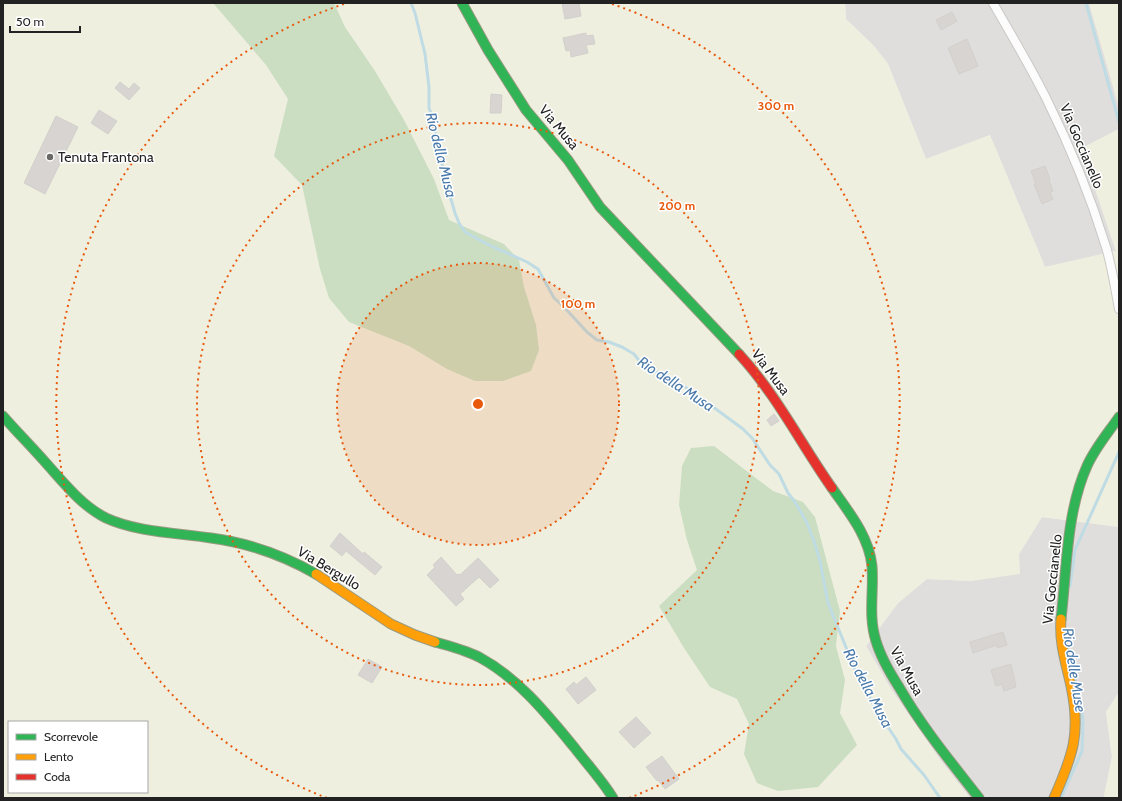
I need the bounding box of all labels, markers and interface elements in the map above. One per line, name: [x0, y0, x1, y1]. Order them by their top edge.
scale bar: [10, 8, 80, 34]
text: 50 m: [16, 14, 44, 29]
text: 300 m: [758, 98, 794, 113]
street label: Via Musa: [535, 101, 583, 153]
street label: Via Goccianello: [1056, 101, 1108, 191]
water label: Rio della Musa: [422, 110, 460, 200]
place label: Tenuta Frantona: [58, 148, 154, 166]
marker: Tenuta Frantona: [45, 152, 55, 162]
text: 200 m: [659, 198, 695, 213]
text: 100 m: [561, 296, 595, 311]
street label: Via Musa: [748, 345, 794, 399]
water label: Rio della Musa: [634, 353, 718, 415]
centre of rings: [471, 397, 485, 411]
street label: Via Goccianello: [1038, 533, 1066, 625]
street label: Via Bergullo: [294, 542, 364, 594]
water label: Rio delle Muse: [1058, 627, 1090, 714]
street label: Via Musa: [886, 643, 928, 699]
water label: Rio della Musa: [839, 645, 897, 731]
legend: [8, 721, 148, 793]
text: Scorrevole: [44, 729, 98, 744]
text: Lento: [44, 749, 74, 764]
text: Coda: [44, 769, 70, 784]

